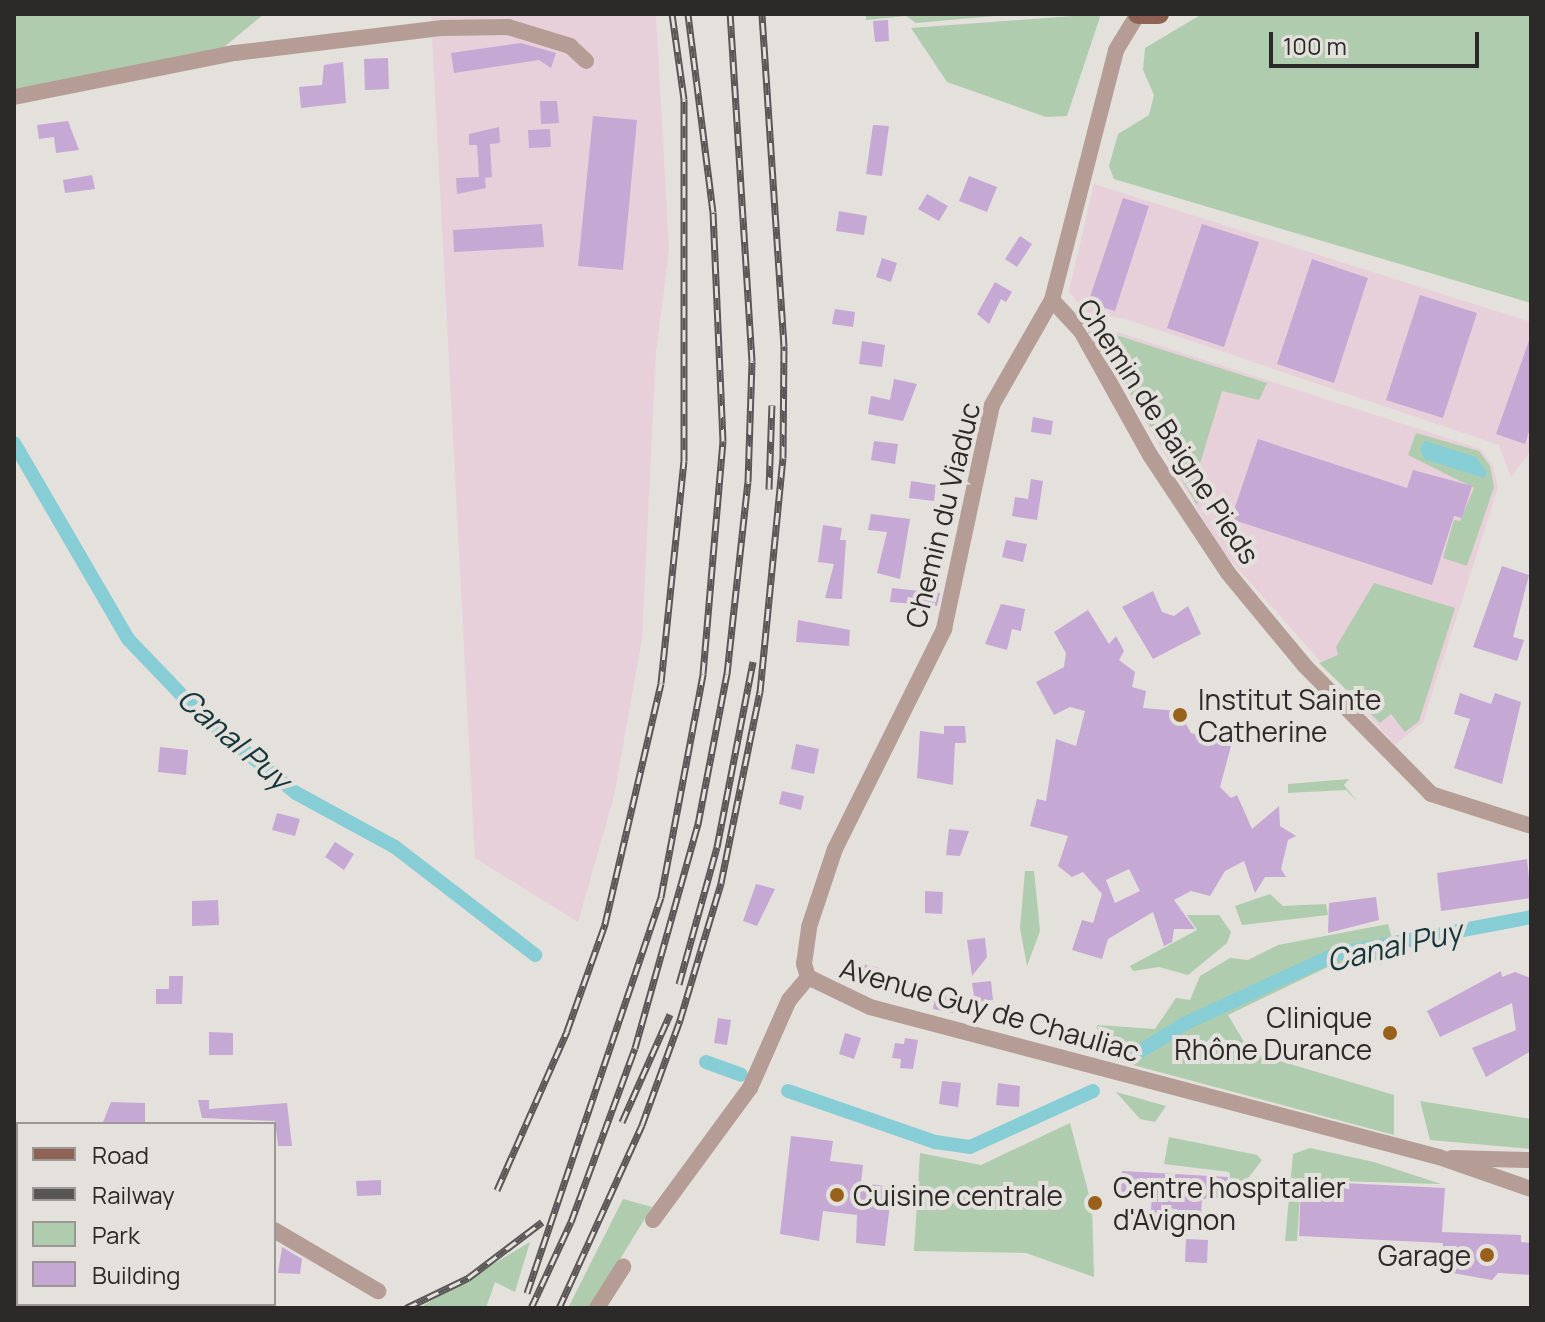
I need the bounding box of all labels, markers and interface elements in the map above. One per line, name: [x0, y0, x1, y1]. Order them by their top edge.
scale bar: [1273, 16, 1483, 66]
text: 100 m: [1283, 29, 1347, 62]
street label: Chemin de Baigne Pieds: [1071, 292, 1267, 570]
street label: Chemin du Viaduc: [898, 399, 986, 631]
water label: Canal Puy: [170, 680, 298, 798]
place label: Institut Sainte Catherine: [1198, 682, 1381, 748]
marker: Institut Sainte Catherine: [1169, 704, 1191, 726]
water label: Canal Puy: [1323, 913, 1465, 979]
street label: Avenue Guy de Chauliac: [837, 950, 1143, 1068]
place label: Clinique Rhône Durance: [1174, 1000, 1372, 1066]
marker: Clinique Rhône Durance: [1379, 1022, 1401, 1044]
legend: [16, 1122, 276, 1306]
text: Road: [92, 1138, 149, 1171]
place label: Centre hospitalier d'Avignon: [1113, 1170, 1346, 1236]
text: Railway: [92, 1178, 175, 1211]
place label: Cuisine centrale: [853, 1178, 1063, 1212]
marker: Cuisine centrale: [828, 1186, 846, 1204]
marker: Centre hospitalier d'Avignon: [1084, 1192, 1106, 1214]
text: Park: [92, 1218, 140, 1251]
place label: Garage: [1378, 1238, 1471, 1272]
marker: Garage: [1478, 1246, 1496, 1264]
text: Building: [92, 1258, 180, 1291]

